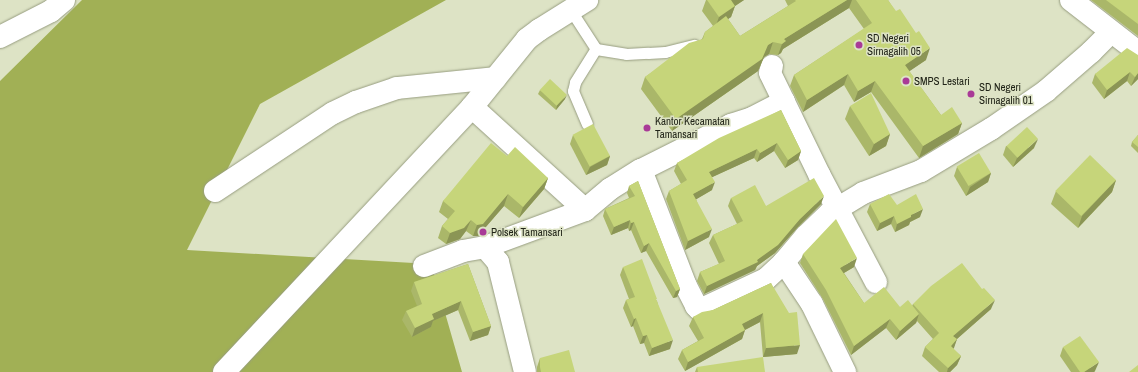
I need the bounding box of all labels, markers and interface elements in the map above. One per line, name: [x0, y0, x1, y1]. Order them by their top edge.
place label: SD Negeri Sirnagalih 05: [867, 32, 921, 58]
marker: SD Negeri Sirnagalih 05: [854, 40, 864, 50]
place label: SMPS Lestari: [914, 74, 970, 88]
marker: SMPS Lestari: [901, 76, 911, 86]
place label: SD Negeri Sirnagalih 01: [979, 81, 1033, 107]
marker: SD Negeri Sirnagalih 01: [966, 89, 976, 99]
place label: Kantor Kecamatan Tamansari: [655, 115, 730, 141]
marker: Kantor Kecamatan Tamansari: [642, 123, 652, 133]
place label: Polsek Tamansari: [491, 225, 563, 239]
marker: Polsek Tamansari: [478, 227, 488, 237]

